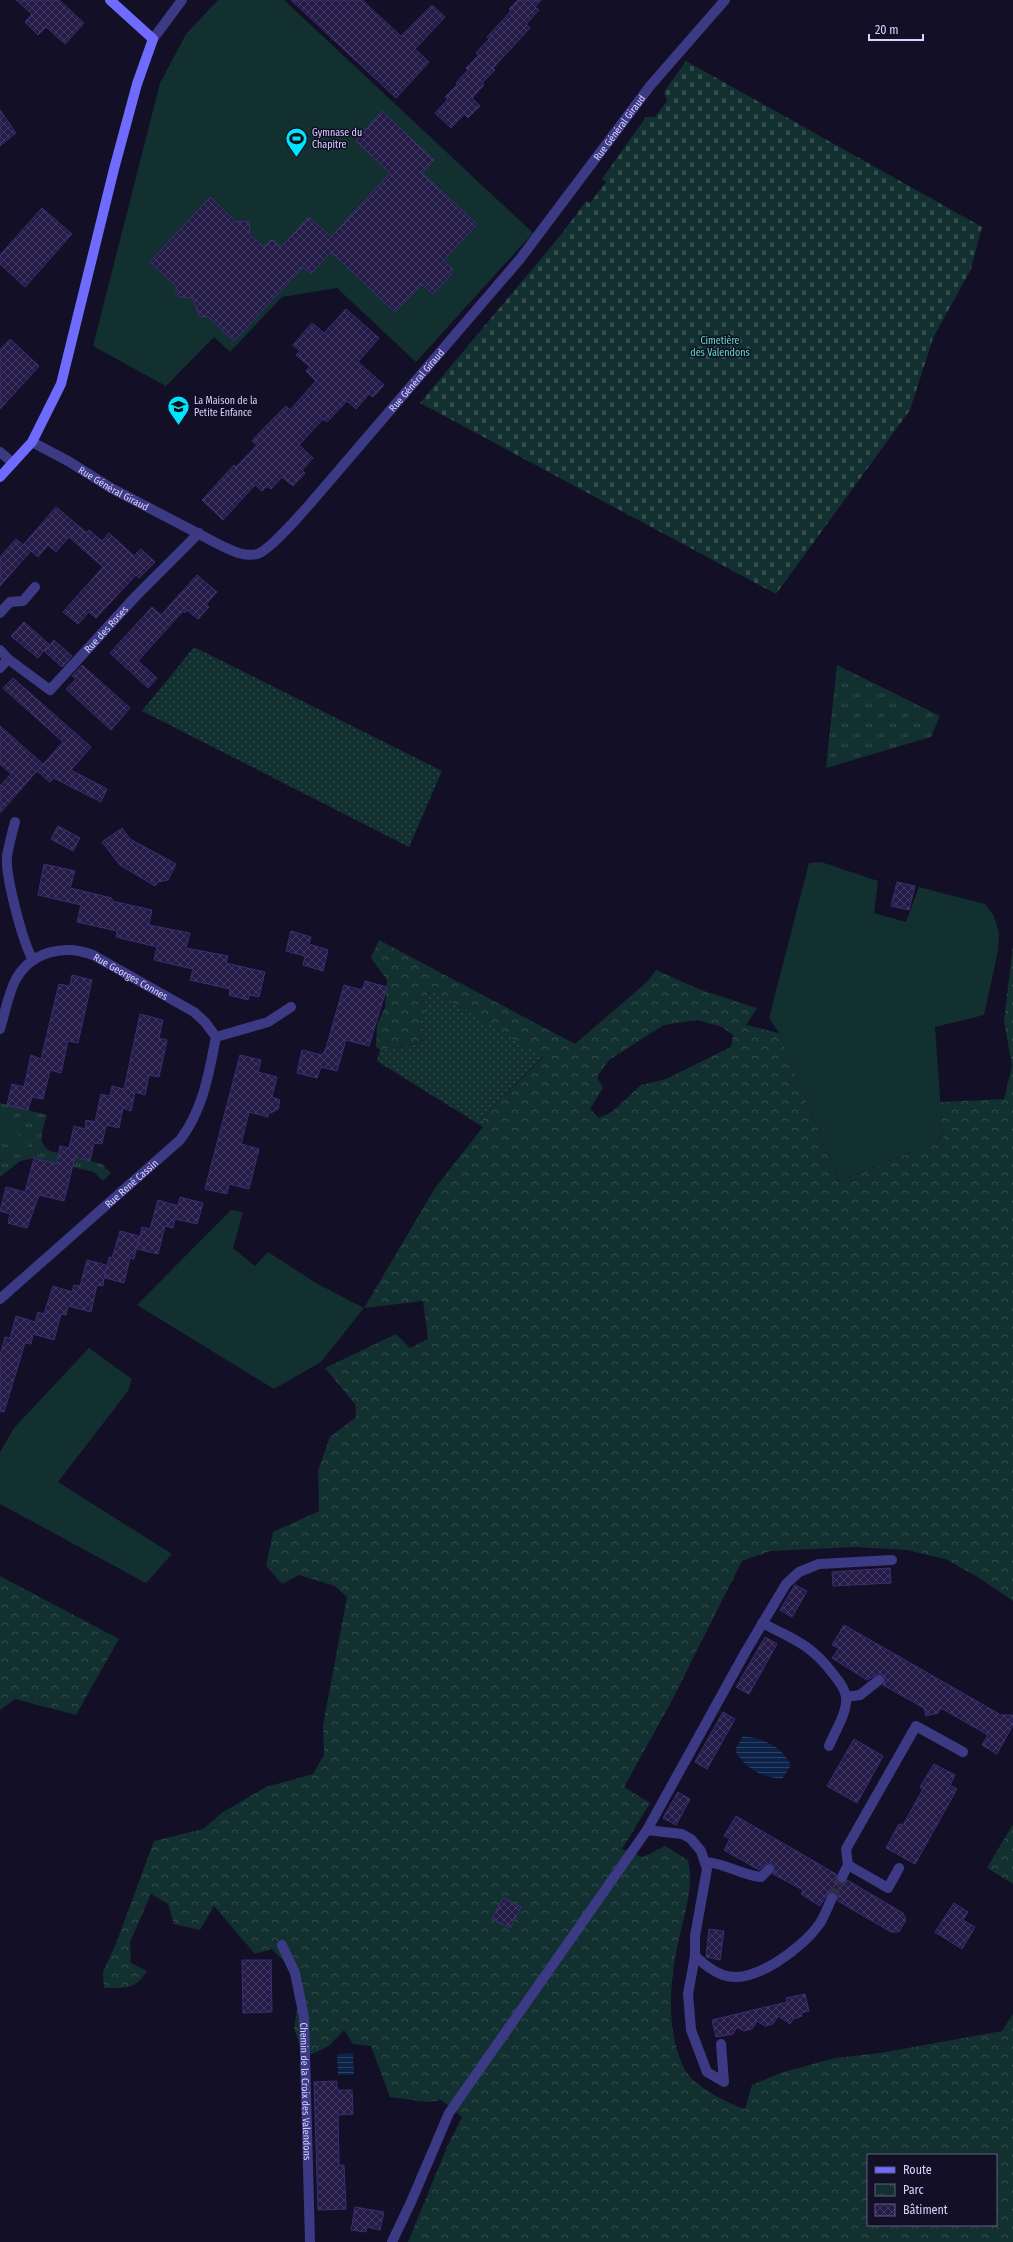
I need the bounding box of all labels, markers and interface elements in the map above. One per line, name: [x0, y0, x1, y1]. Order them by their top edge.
scale bar: [869, 16, 923, 42]
text: 20 m: [875, 23, 899, 37]
street label: Rue Général Giraud: [591, 93, 648, 163]
sports icon: Gymnase du Chapitre: [284, 125, 310, 158]
place label: Gymnase du Chapitre: [312, 127, 362, 151]
park label: Cimetière des Valendons: [690, 335, 750, 359]
street label: Rue Général Giraud: [387, 347, 447, 414]
school or university icon: La Maison de la Petite Enfance: [165, 393, 191, 426]
place label: La Maison de la Petite Enfance: [194, 395, 258, 419]
street label: Rue Général Giraud: [76, 464, 151, 514]
street label: Rue des Roses: [82, 604, 131, 655]
street label: Rue Georges Connes: [91, 951, 170, 1003]
street label: Rue René Cassin: [103, 1157, 161, 1211]
street label: Chemin de la Croix des Valendons: [297, 2022, 313, 2160]
legend: [867, 2154, 997, 2226]
text: Route: [903, 2163, 932, 2177]
text: Parc: [903, 2183, 924, 2197]
text: Bâtiment: [903, 2203, 948, 2217]

